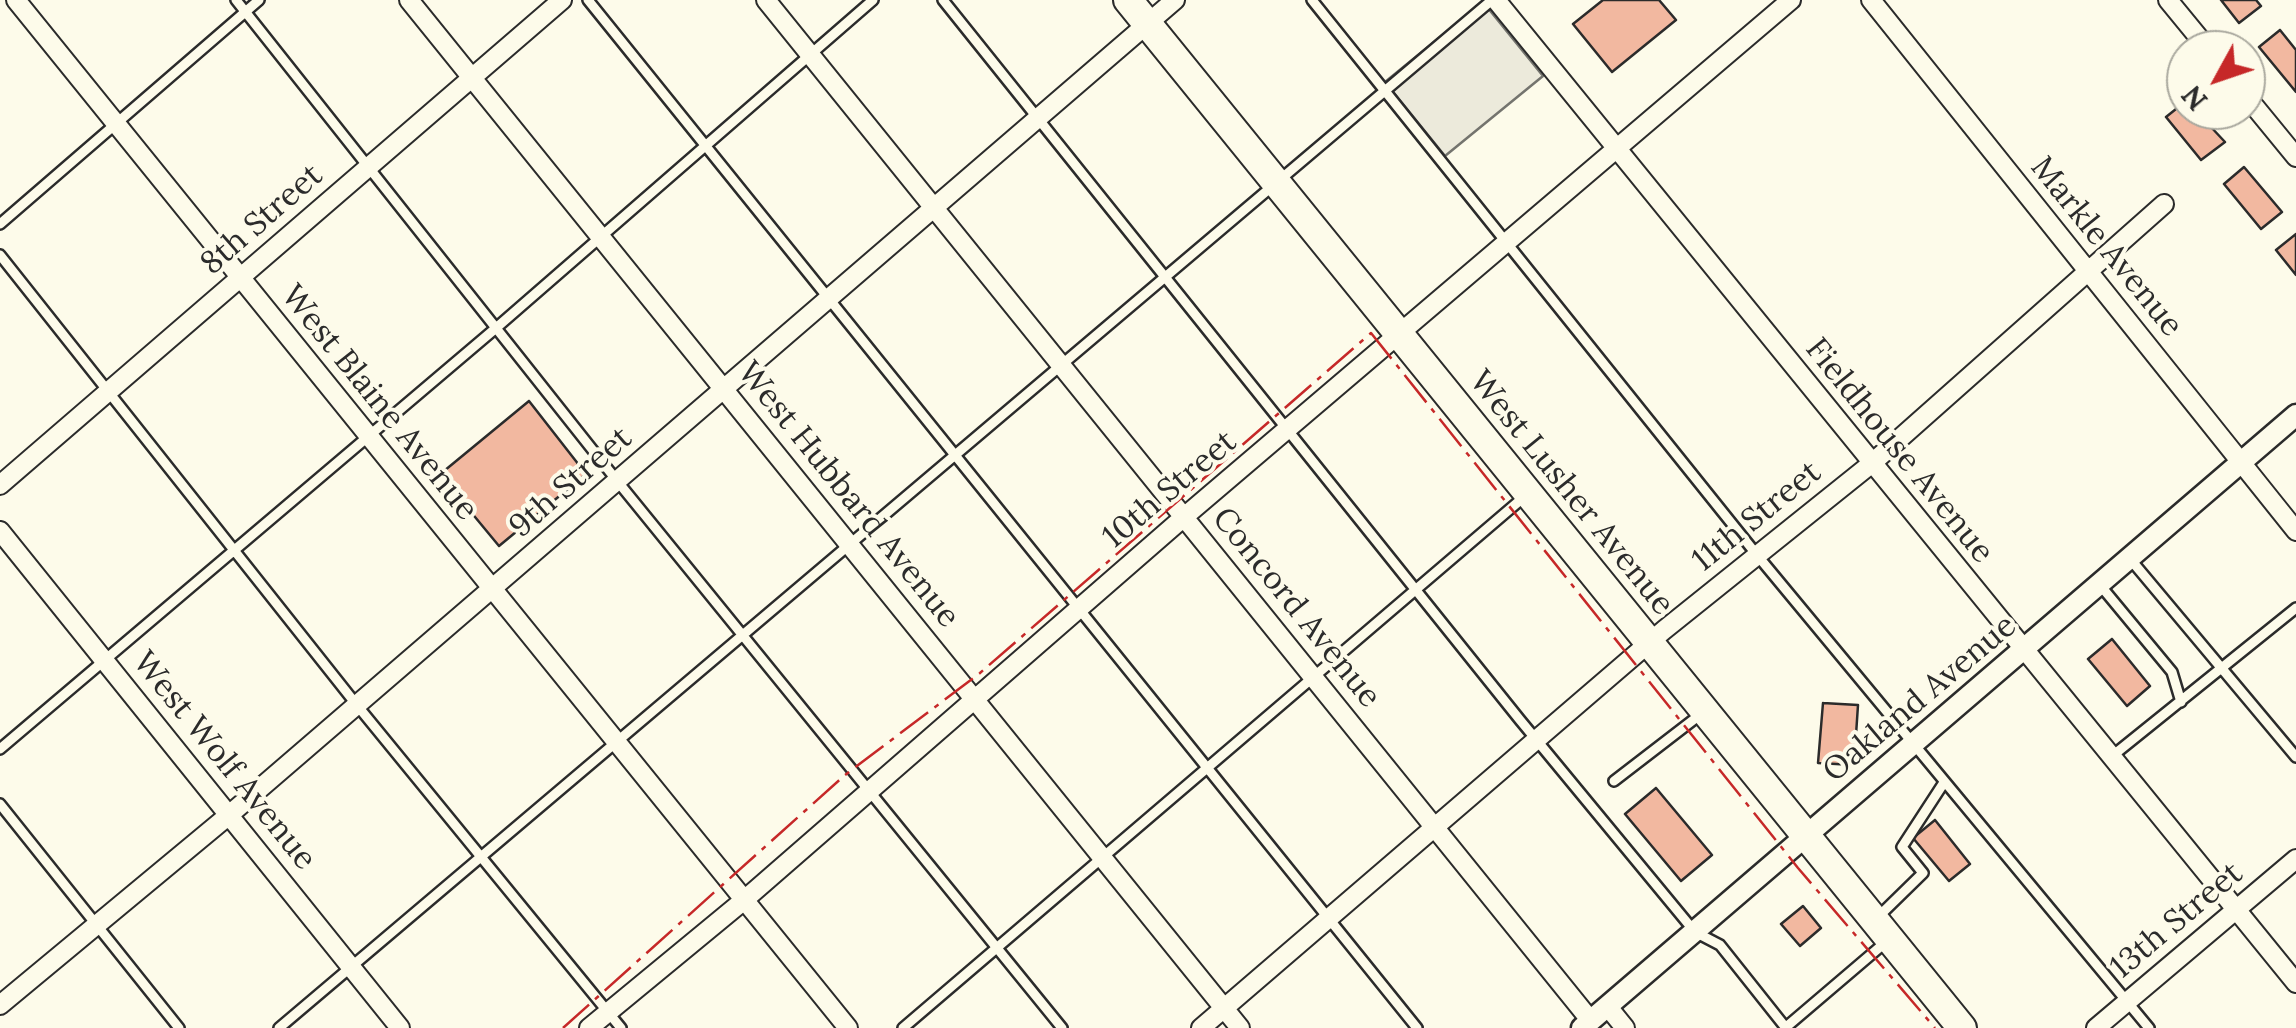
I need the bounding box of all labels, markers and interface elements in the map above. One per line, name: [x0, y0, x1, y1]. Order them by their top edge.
north arrow: [2166, 30, 2266, 130]
text: N: [2174, 78, 2215, 118]
street label: Markle Avenue: [2022, 149, 2190, 345]
street label: 8th Street: [193, 157, 331, 283]
street label: West Blaine Avenue: [272, 278, 486, 528]
street label: Fieldhouse Avenue: [1797, 331, 2001, 571]
street label: West Hubbard Avenue: [729, 354, 967, 636]
street label: West Lusher Avenue: [1461, 363, 1681, 623]
street label: 9th Street: [502, 420, 640, 546]
street label: 10th Street: [1096, 423, 1244, 557]
street label: 11th Street: [1685, 454, 1829, 580]
street label: Concord Avenue: [1204, 500, 1388, 716]
street label: Oakland Avenue: [1816, 607, 2024, 791]
street label: West Wolf Avenue: [124, 644, 324, 878]
street label: 13th Street: [2103, 855, 2251, 987]

